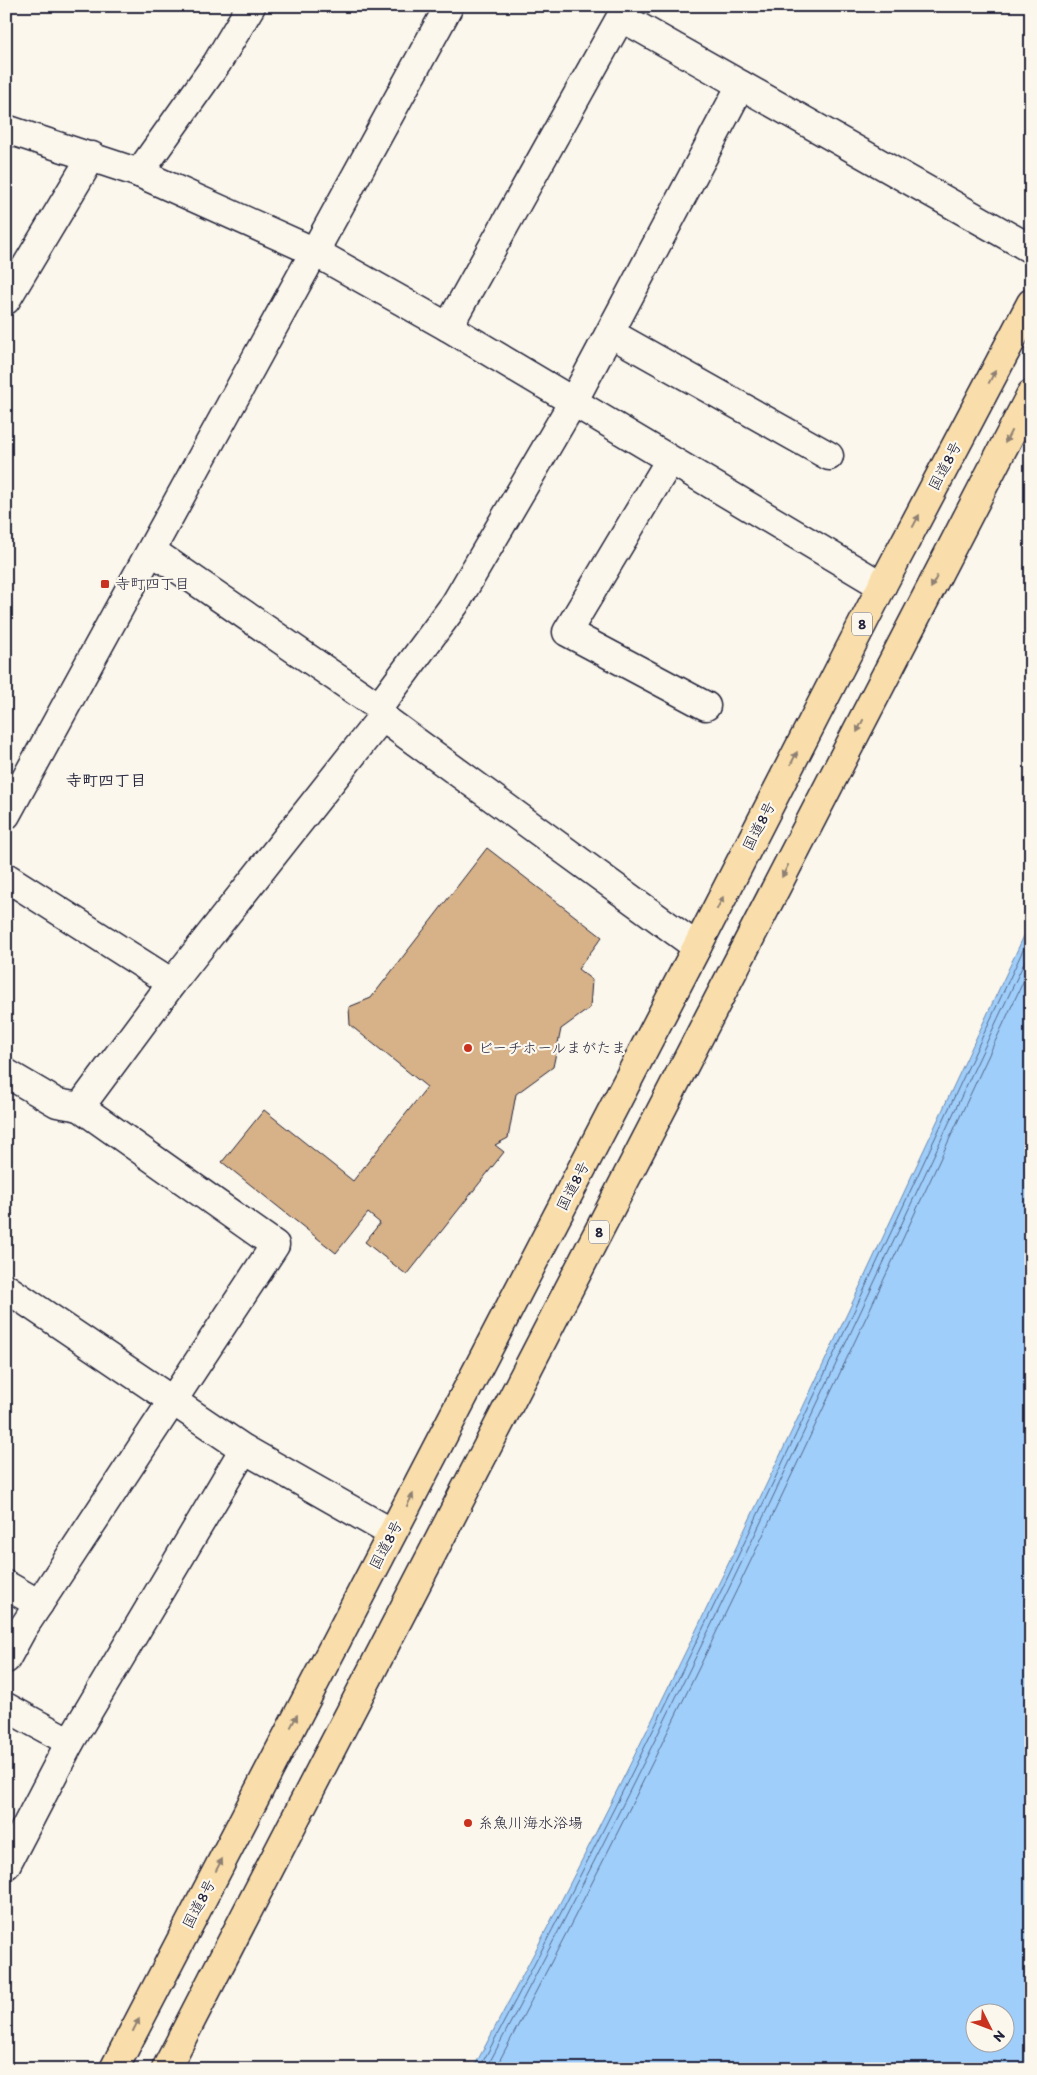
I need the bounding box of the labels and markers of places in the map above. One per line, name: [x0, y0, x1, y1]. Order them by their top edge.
place label: 寺町四丁目: [115, 575, 190, 593]
marker: 寺町四丁目: [99, 578, 111, 590]
place label: ビーチホールまがたま: [478, 1039, 626, 1057]
marker: ビーチホールまがたま: [462, 1042, 474, 1054]
place label: 糸魚川海水浴場: [478, 1814, 583, 1832]
marker: 糸魚川海水浴場: [462, 1817, 474, 1829]

